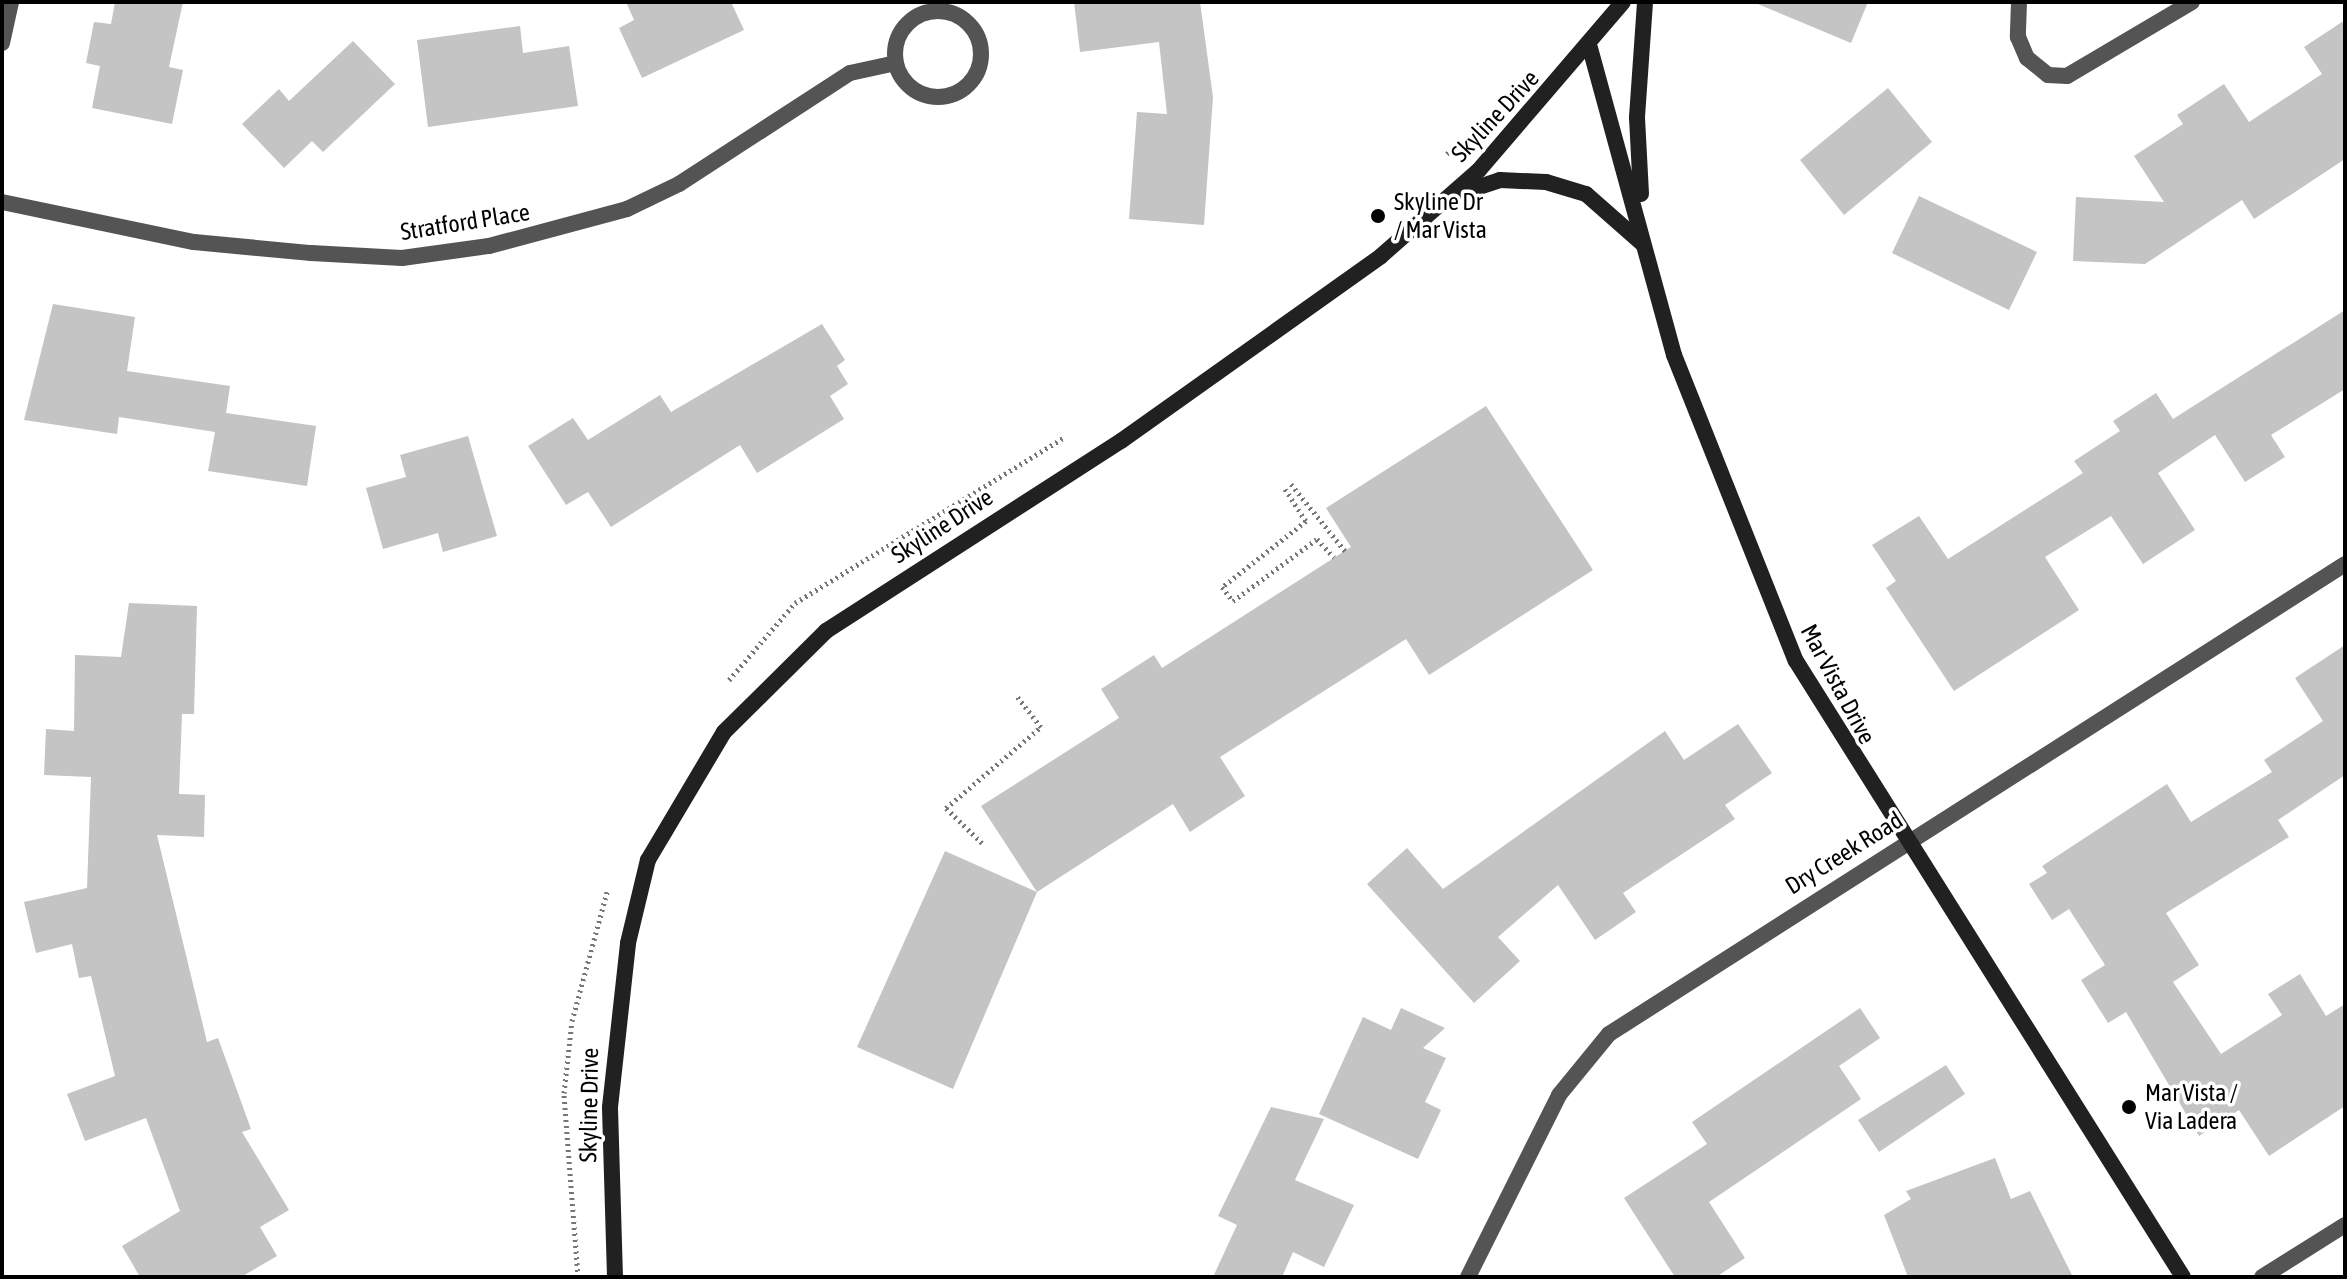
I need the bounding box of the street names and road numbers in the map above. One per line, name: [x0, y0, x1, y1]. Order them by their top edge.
street label: Skyline Drive: [1445, 64, 1545, 168]
street label: Stratford Place: [398, 198, 532, 246]
street label: Skyline Drive: [886, 483, 998, 569]
street label: Mar Vista Drive: [1794, 619, 1882, 749]
street label: Dry Creek Road: [1780, 806, 1908, 900]
street label: Skyline Drive: [574, 1047, 604, 1163]

